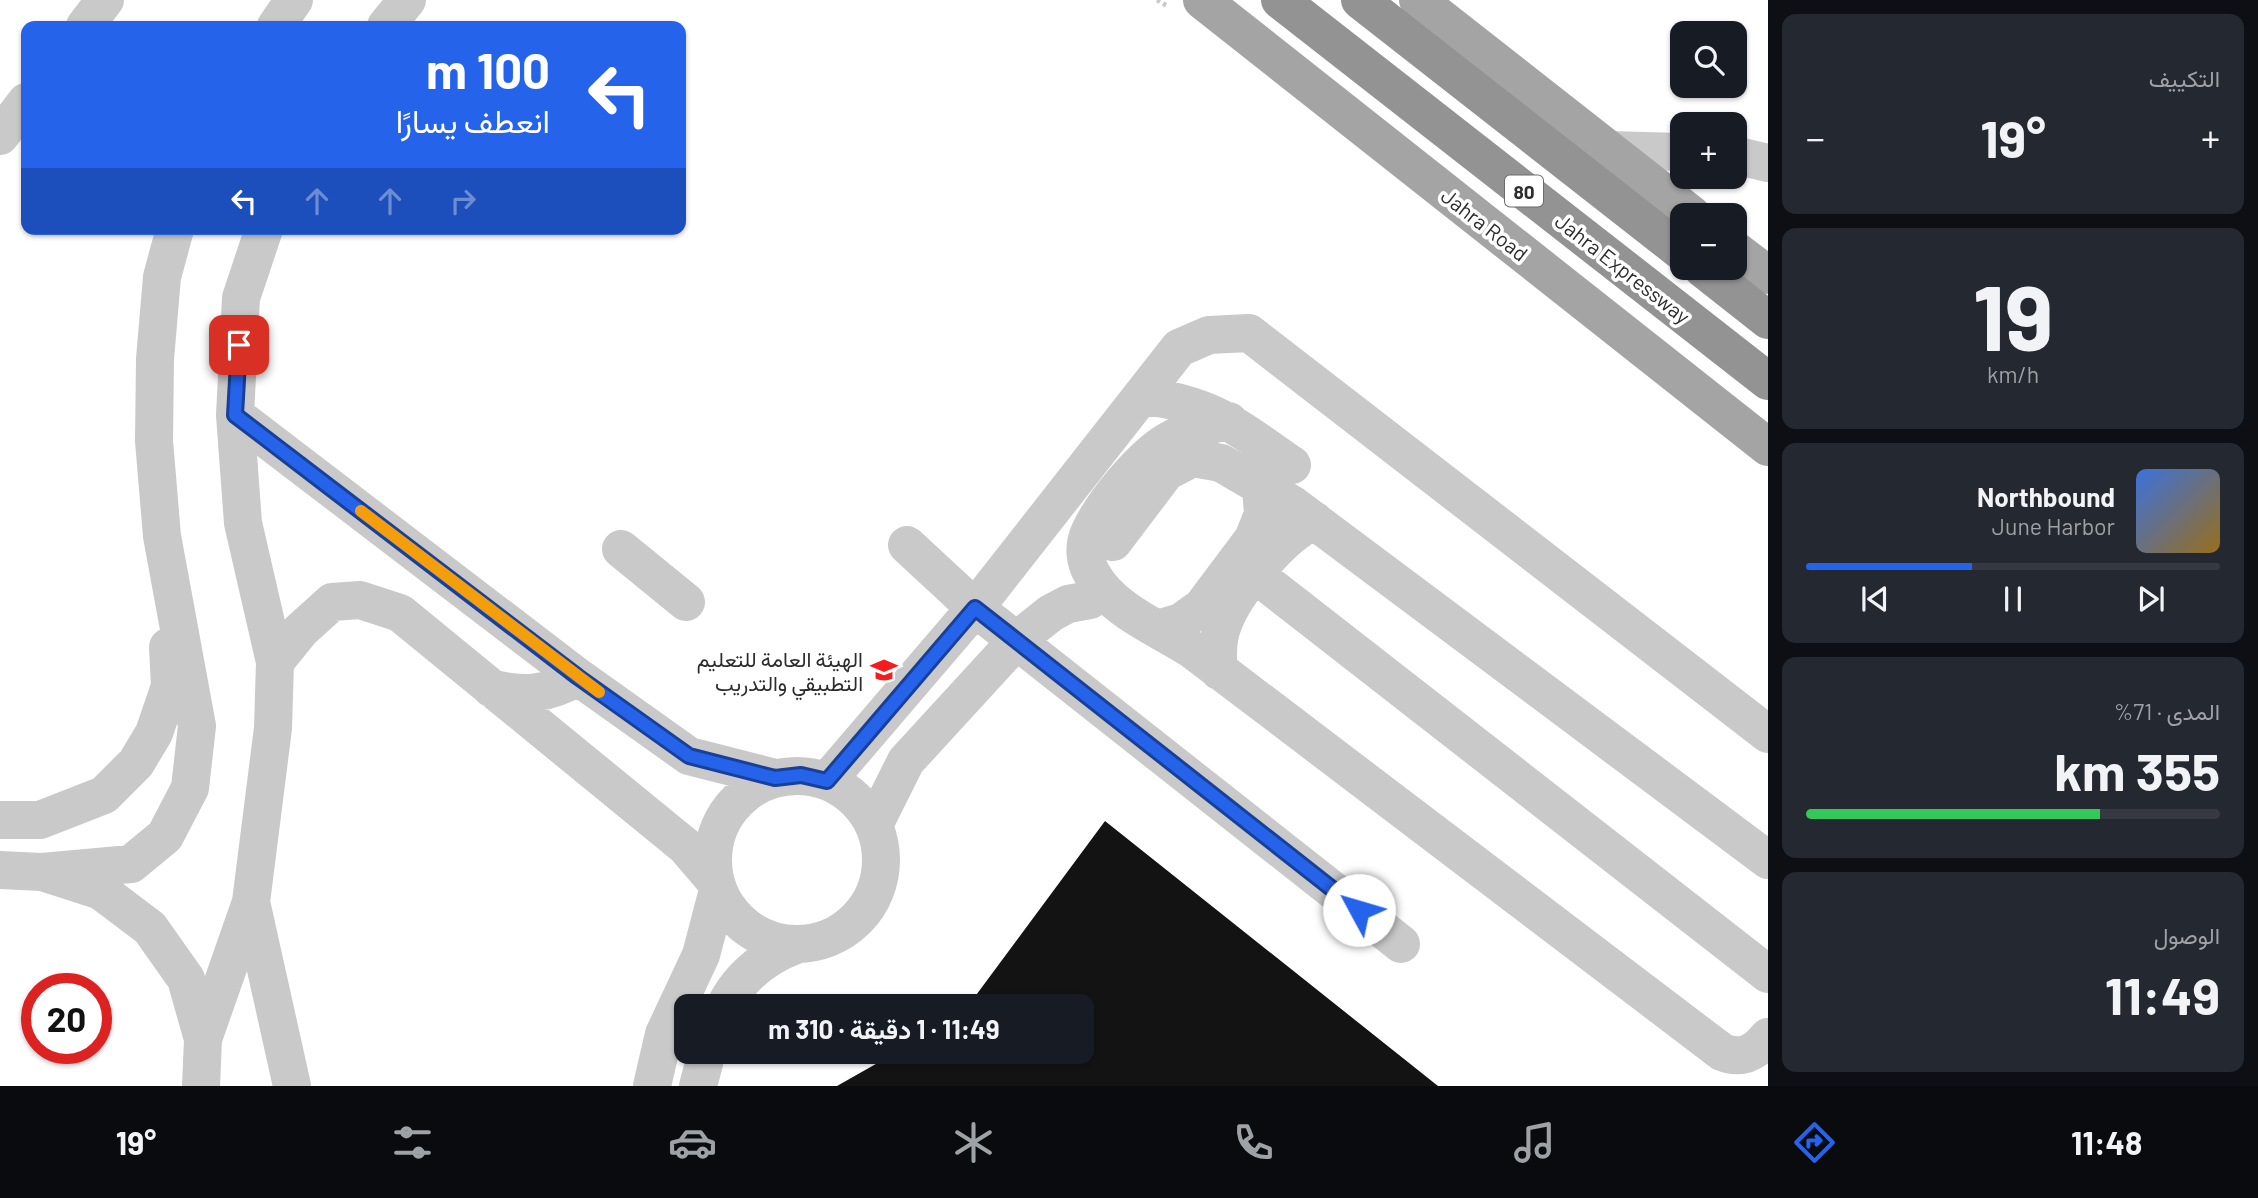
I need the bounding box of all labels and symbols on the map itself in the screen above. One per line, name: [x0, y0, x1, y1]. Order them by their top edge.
road number: 80: [1505, 176, 1543, 206]
street label: Jahra Road: [1437, 182, 1533, 266]
street label: Jahra Expressway: [1551, 208, 1696, 329]
pin: [209, 315, 269, 375]
place label: الهيئة العامة للتعليم التطبيقي والتدريب: [697, 646, 863, 701]
school or university icon: الهيئة العامة للتعليم التطبيقي والتدريب: [869, 655, 899, 685]
position arrow: [1322, 873, 1396, 947]
speed limit sign: 20: [21, 973, 112, 1064]

